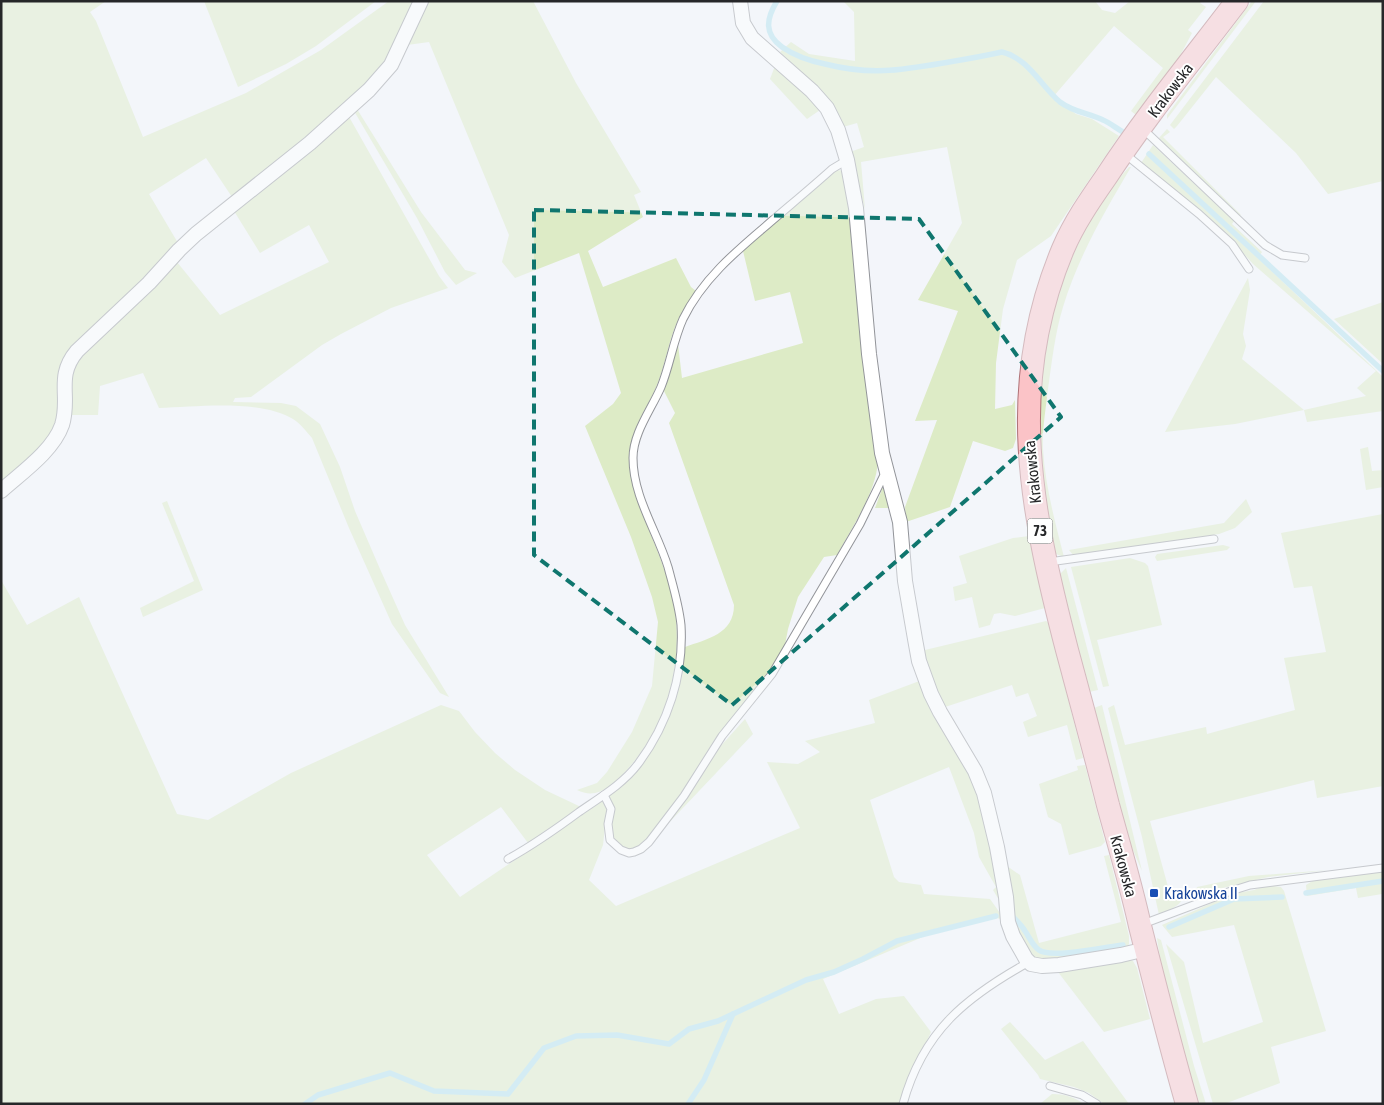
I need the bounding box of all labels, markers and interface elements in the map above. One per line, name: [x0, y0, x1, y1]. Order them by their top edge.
street label: Krakowska: [1144, 59, 1196, 121]
street label: Krakowska: [1020, 440, 1044, 504]
road number: 73: [1028, 518, 1052, 544]
street label: Krakowska: [1107, 833, 1141, 899]
place label: Krakowska II: [1164, 884, 1238, 902]
marker: Krakowska II: [1148, 887, 1160, 899]

